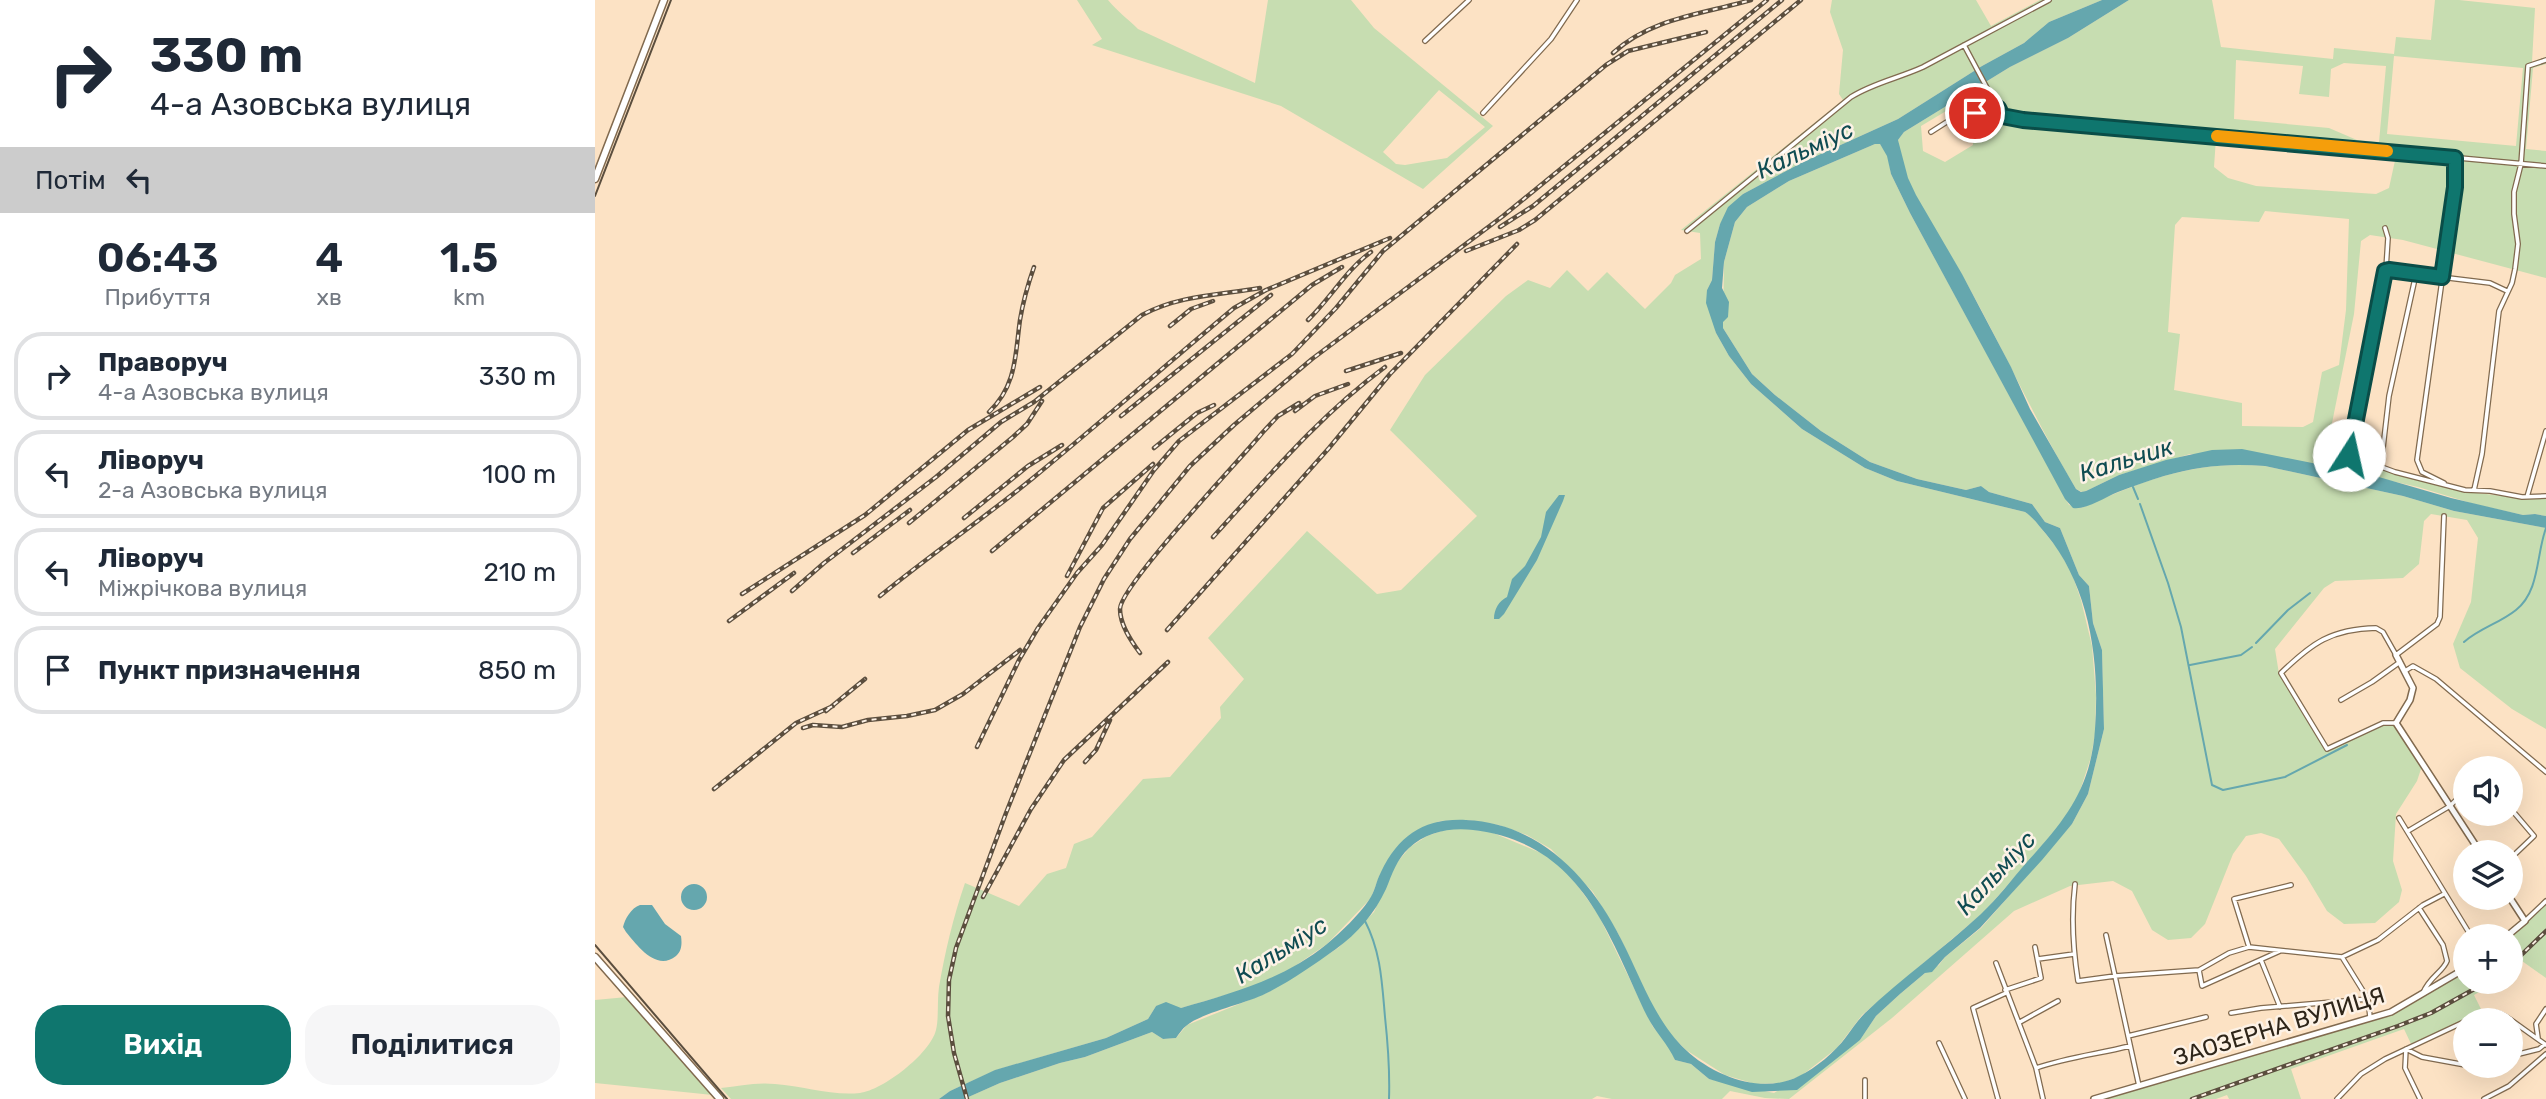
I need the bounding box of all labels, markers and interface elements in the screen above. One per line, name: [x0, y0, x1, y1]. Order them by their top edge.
text: 330 m: [150, 26, 303, 84]
icon: right: [35, 28, 126, 119]
pin: [1945, 83, 2005, 143]
text: 4-а Азовська вулиця: [150, 85, 471, 123]
icon: arrive: [1956, 94, 1994, 132]
water label: Кальміус: [1752, 115, 1858, 185]
icon: left: [120, 161, 158, 199]
text: Потім: [35, 165, 106, 196]
text: 06:43: [97, 233, 219, 283]
text: 4: [315, 233, 343, 283]
text: 1.5: [440, 233, 498, 283]
text: Прибуття: [105, 283, 211, 311]
text: хв: [317, 283, 342, 311]
text: km: [453, 283, 485, 311]
text: Праворуч: [98, 347, 228, 378]
icon: right: [39, 357, 77, 395]
text: 330 m: [479, 361, 556, 392]
text: 4-а Азовська вулиця: [98, 378, 329, 406]
position arrow: [2312, 418, 2386, 492]
water label: Кальчик: [2076, 432, 2176, 487]
text: Ліворуч: [98, 445, 204, 476]
icon: left: [39, 455, 77, 493]
text: 100 m: [482, 459, 556, 490]
text: 2-а Азовська вулиця: [98, 476, 327, 504]
text: Ліворуч: [98, 543, 204, 574]
icon: left: [39, 553, 77, 591]
text: 210 m: [484, 557, 556, 588]
text: Міжрічкова вулиця: [98, 574, 307, 602]
icon: arrive: [39, 651, 77, 689]
text: Пункт призначення: [98, 655, 361, 686]
text: 850 m: [478, 655, 556, 686]
map controls: [2453, 756, 2523, 1078]
button: sound: [2453, 756, 2523, 826]
water label: Кальміус: [1950, 825, 2042, 921]
button: layers: [2453, 840, 2523, 910]
water label: Кальміус: [1229, 911, 1333, 989]
button: +: [2453, 924, 2523, 994]
street label: ЗАОЗЕРНА ВУЛИЦЯ: [2170, 981, 2388, 1071]
button: Вихід: [35, 1005, 291, 1085]
button: Поділитися: [305, 1005, 560, 1085]
button: −: [2453, 1008, 2523, 1078]

